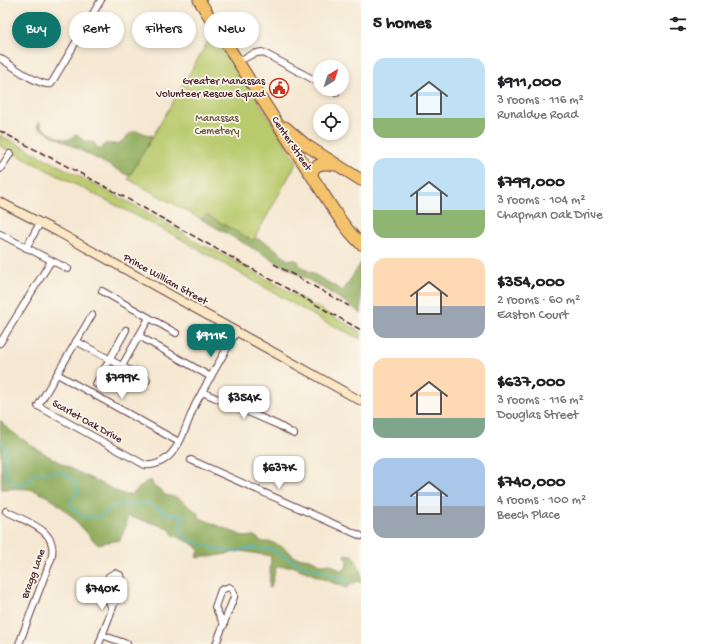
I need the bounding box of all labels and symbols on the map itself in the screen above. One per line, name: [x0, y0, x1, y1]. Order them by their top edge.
north arrow: [313, 60, 349, 96]
place label: Greater Manassas Volunteer Rescue Squad: [155, 76, 267, 101]
public building icon: Greater Manassas Volunteer Rescue Squad: [268, 77, 290, 99]
park label: Manassas Cemetery: [195, 113, 240, 138]
street label: Center Street: [268, 115, 314, 175]
street label: Prince William Street: [120, 251, 211, 309]
pin: $911K: [183, 324, 239, 358]
pin: $799K: [94, 366, 150, 400]
pin: $354K: [216, 386, 272, 420]
street label: Scarlet Oak Drive: [50, 398, 124, 446]
pin: $637K: [251, 456, 307, 490]
street label: Bragg Lane: [19, 547, 49, 601]
pin: $740K: [74, 577, 130, 611]

